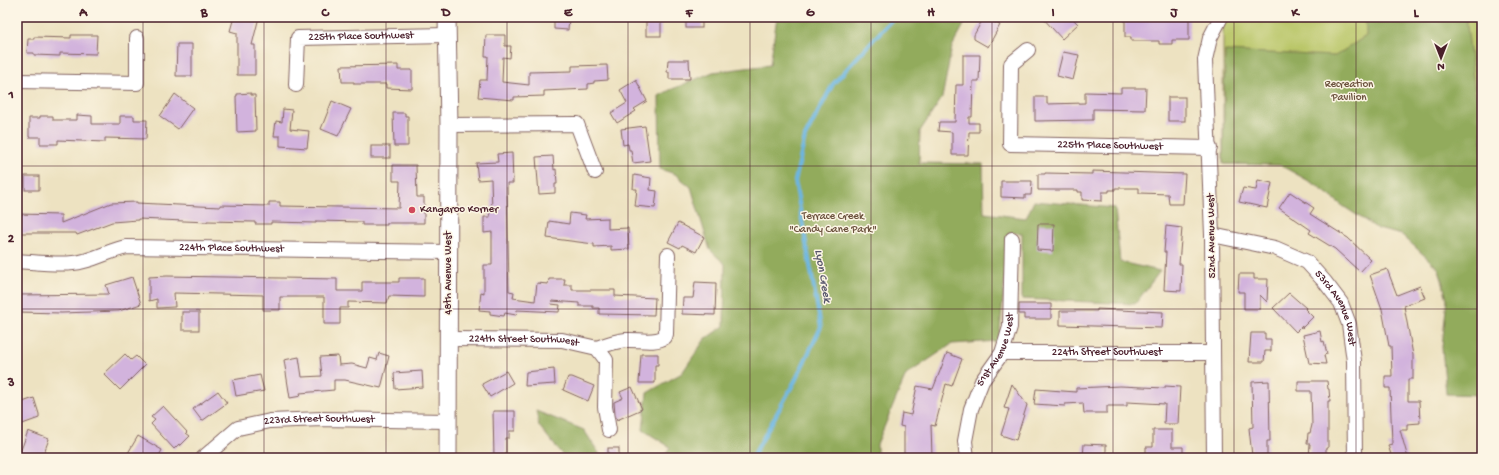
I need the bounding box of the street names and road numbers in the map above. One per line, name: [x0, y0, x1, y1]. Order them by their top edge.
street label: 225th Place Southwest: [308, 30, 415, 44]
street label: 225th Place Southwest: [1057, 139, 1164, 153]
street label: 52nd Avenue West: [1205, 192, 1219, 278]
street label: 48th Avenue West: [443, 230, 455, 315]
street label: 224th Place Southwest: [179, 242, 285, 255]
street label: 53rd Avenue West: [1312, 268, 1358, 348]
street label: 51st Avenue West: [975, 311, 1016, 388]
street label: 224th Street Southwest: [469, 333, 581, 350]
street label: 224th Street Southwest: [1052, 347, 1164, 359]
street label: 223rd Street Southwest: [263, 413, 376, 428]

